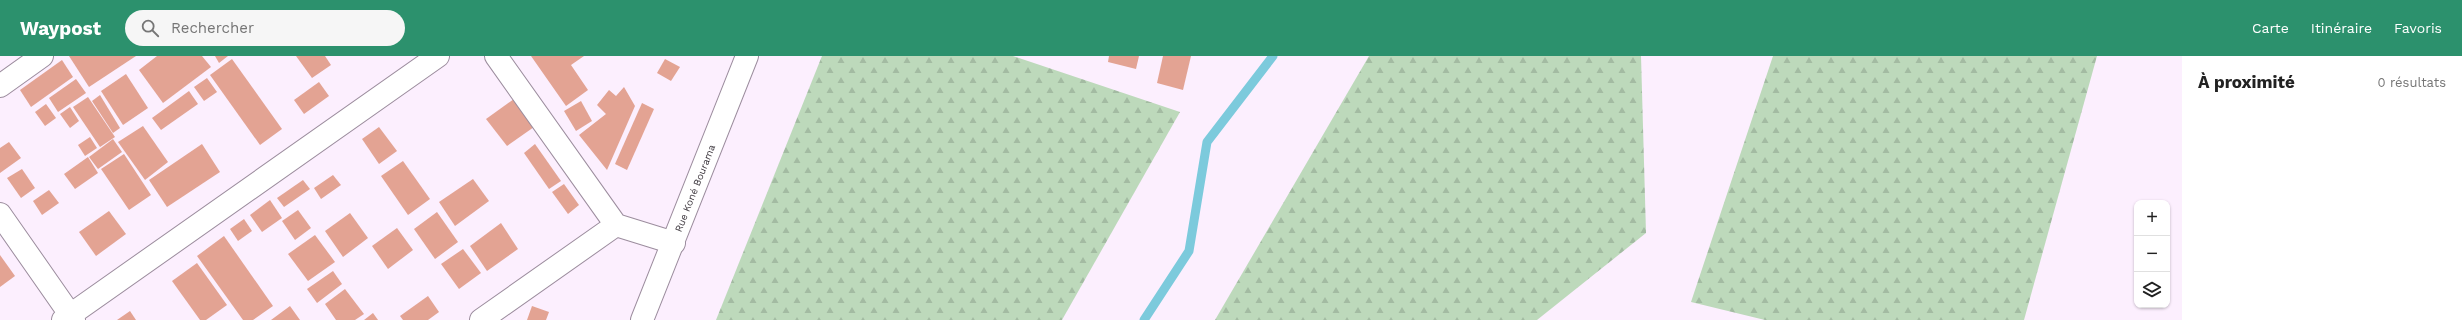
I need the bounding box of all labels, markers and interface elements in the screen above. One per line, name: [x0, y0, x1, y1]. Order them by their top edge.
search box: [125, 10, 405, 46]
text: Waypost: [20, 17, 101, 40]
icon: search: [139, 17, 161, 39]
text: Rechercher: [171, 19, 254, 37]
text: Carte: [2252, 20, 2289, 36]
text: Itinéraire: [2311, 20, 2372, 36]
text: Favoris: [2394, 20, 2442, 36]
text: À proximité: [2198, 72, 2295, 92]
text: 0 résultats: [2377, 75, 2446, 90]
street label: Rue Koné Bourama: [673, 143, 717, 233]
map controls: [2134, 200, 2170, 308]
button: +: [2134, 200, 2170, 236]
button: −: [2134, 236, 2170, 272]
button: layers: [2134, 272, 2170, 308]

